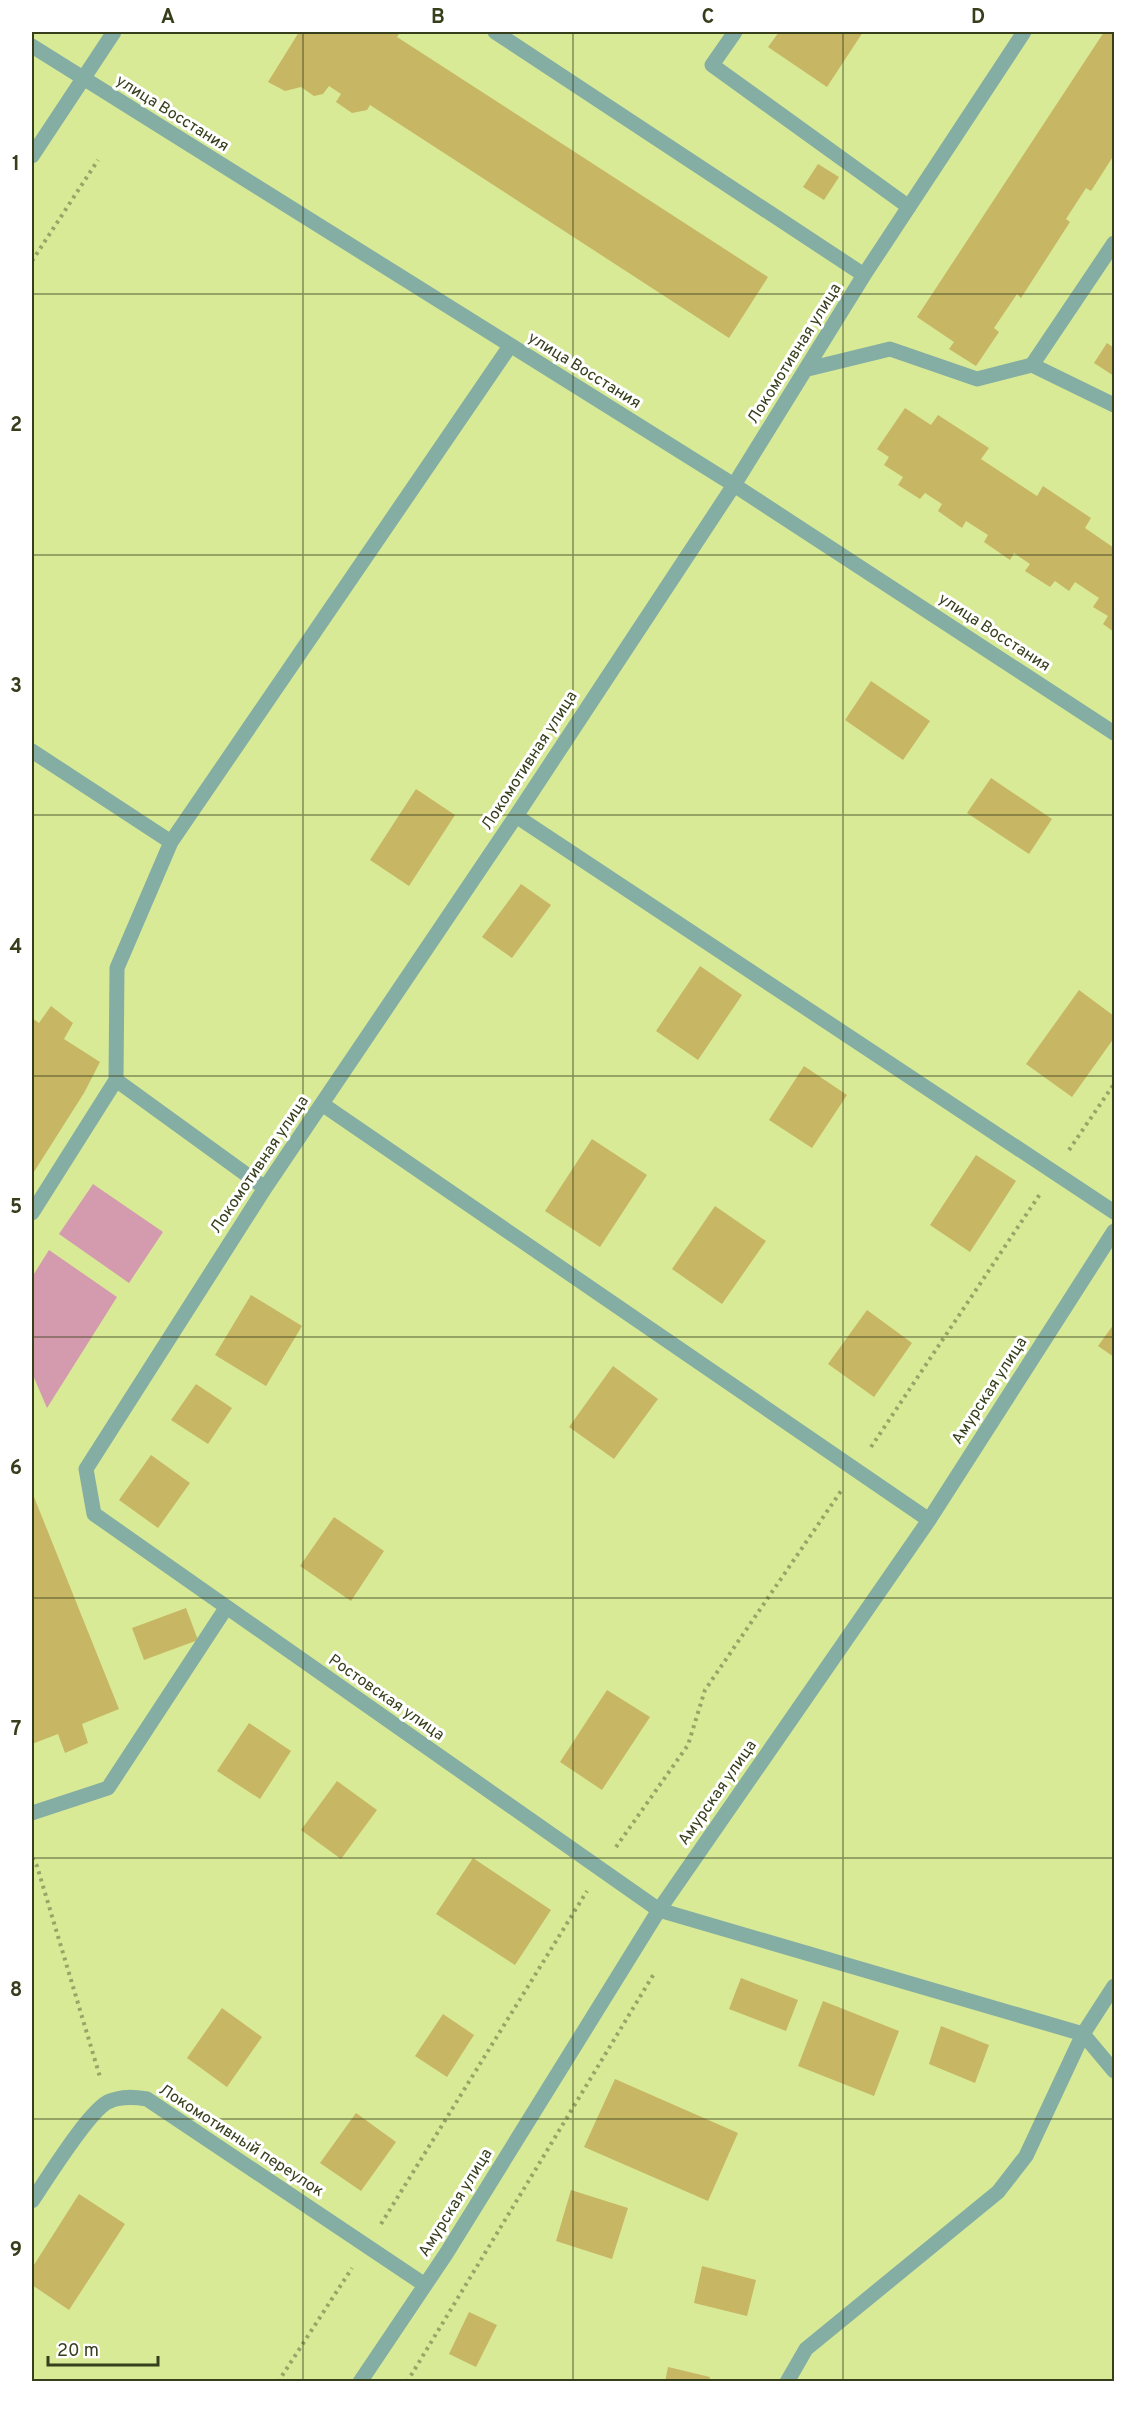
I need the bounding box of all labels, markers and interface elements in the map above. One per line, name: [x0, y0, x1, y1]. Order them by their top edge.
text: A: [161, 5, 175, 31]
text: B: [431, 5, 445, 31]
text: C: [702, 5, 714, 31]
text: D: [971, 5, 985, 31]
street label: улица Восстания: [112, 71, 232, 157]
text: 1: [12, 152, 20, 178]
street label: Локомотивная улица: [744, 280, 846, 428]
street label: улица Восстания: [524, 328, 644, 414]
text: 2: [10, 413, 22, 439]
street label: улица Восстания: [934, 589, 1054, 677]
text: 3: [10, 674, 22, 700]
street label: Локомотивная улица: [478, 688, 582, 834]
text: 4: [10, 935, 22, 961]
street label: Локомотивная улица: [206, 1092, 314, 1238]
text: 5: [10, 1195, 22, 1221]
street label: Амурская улица: [948, 1334, 1032, 1448]
text: 6: [10, 1456, 22, 1482]
street label: Ростовская улица: [324, 1650, 448, 1746]
text: 7: [11, 1717, 21, 1743]
street label: Амурская улица: [674, 1737, 762, 1849]
text: 8: [10, 1978, 22, 2004]
street label: Локомотивный переулок: [155, 2080, 327, 2202]
street label: Амурская улица: [415, 2145, 497, 2261]
text: 9: [10, 2238, 22, 2264]
scale bar: [48, 2329, 158, 2367]
text: 20 m: [57, 2340, 99, 2363]

